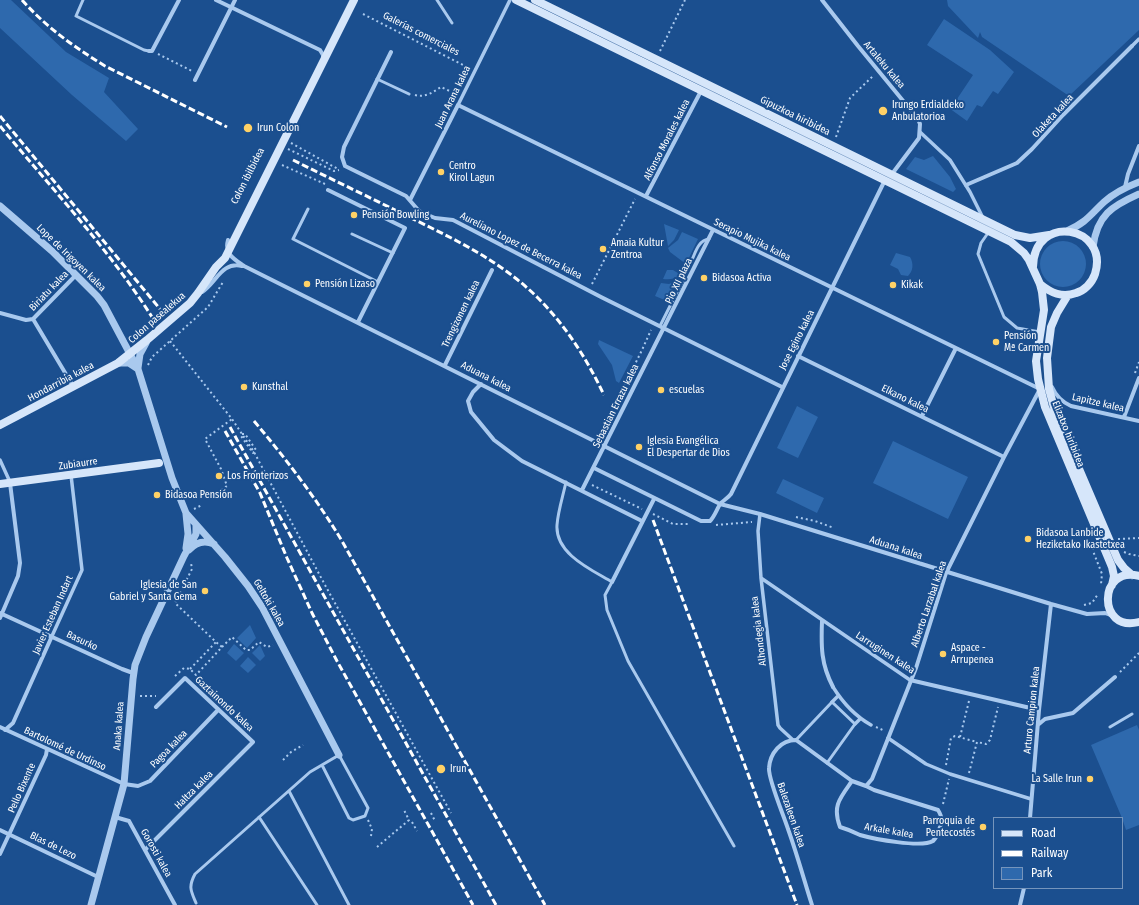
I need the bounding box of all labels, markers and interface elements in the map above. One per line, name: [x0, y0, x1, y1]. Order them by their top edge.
street label: Galerías comerciales: [381, 10, 461, 58]
street label: Artaleku kalea: [861, 39, 907, 91]
street label: Juan Arana kalea: [433, 64, 473, 130]
street label: Olaketa kalea: [1030, 92, 1076, 140]
street label: Gipuzkoa hiribidea: [758, 94, 832, 138]
street label: Alfonso Morales kalea: [641, 97, 693, 183]
place label: Irungo Erdialdeko Anbulatorioa: [892, 99, 964, 122]
marker: Irungo Erdialdeko Anbulatorioa: [877, 105, 889, 117]
marker: Irun Colon: [242, 122, 254, 134]
place label: Irun Colon: [257, 122, 299, 134]
street label: Colon ibilbidea: [229, 146, 267, 206]
place label: Centro Kirol Lagun: [449, 160, 495, 184]
marker: Centro Kirol Lagun: [436, 167, 446, 177]
place label: Pensión Bowling: [362, 209, 429, 221]
marker: Pensión Bowling: [349, 210, 359, 220]
street label: Aureliano Lopez de Becerra kalea: [458, 210, 584, 282]
street label: Serapio Mujika kalea: [712, 216, 792, 264]
street label: Lope de Irigoyen kalea: [34, 222, 108, 294]
place label: Amaia Kultur Zentroa: [611, 237, 664, 260]
marker: Amaia Kultur Zentroa: [598, 244, 608, 254]
street label: Pio XII plaza: [663, 256, 695, 306]
street label: Biriatu kalea: [27, 268, 71, 314]
place label: Bidasoa Activa: [712, 272, 771, 284]
marker: Bidasoa Activa: [699, 273, 709, 283]
place label: Pensión Lizaso: [315, 278, 375, 290]
street label: Trengizonen kalea: [439, 278, 483, 350]
marker: Pensión Lizaso: [302, 279, 312, 289]
place label: Kikak: [901, 279, 923, 291]
marker: Kikak: [888, 280, 898, 290]
street label: Colon pasealekua: [126, 290, 188, 346]
street label: Jose Egino kalea: [777, 308, 817, 372]
place label: Pensión Mª Carmen: [1004, 330, 1049, 354]
marker: Pensión Mª Carmen: [991, 337, 1001, 347]
street label: Aduana kalea: [459, 359, 513, 395]
street label: Hondarribia kalea: [26, 360, 96, 404]
street label: Sebastian Errazu kalea: [590, 362, 642, 450]
place label: Kunsthal: [252, 381, 288, 393]
marker: Kunsthal: [239, 382, 249, 392]
street label: Elkano kalea: [879, 382, 931, 416]
place label: escuelas: [669, 384, 704, 396]
marker: escuelas: [656, 385, 666, 395]
street label: Lapitze kalea: [1071, 391, 1125, 415]
street label: Elizatxo hiribidea: [1049, 399, 1087, 469]
place label: Iglesia Evangélica El Despertar de Dios: [647, 435, 730, 458]
marker: Iglesia Evangélica El Despertar de Dios: [634, 442, 644, 452]
street label: Zubiaurre: [58, 455, 98, 473]
place label: Los Fronterizos: [227, 470, 288, 482]
marker: Los Fronterizos: [214, 471, 224, 481]
place label: Bidasoa Pensión: [165, 489, 232, 501]
marker: Bidasoa Pensión: [152, 490, 162, 500]
place label: Bidasoa Lanbide Heziketako Ikastetxea: [1036, 527, 1125, 550]
street label: Aduana kalea: [868, 534, 924, 562]
marker: Bidasoa Lanbide Heziketako Ikastetxea: [1023, 534, 1033, 544]
street label: Alberto Larzabal kalea: [909, 559, 949, 649]
street label: Javier Esteban Indart: [30, 574, 76, 656]
street label: Geltoki kalea: [251, 577, 287, 629]
place label: Iglesia de San Gabriel y Santa Gema: [109, 579, 197, 602]
marker: Iglesia de San Gabriel y Santa Gema: [200, 586, 210, 596]
street label: Alhondegia kalea: [749, 595, 769, 667]
street label: Basurko: [64, 629, 100, 653]
street label: Larruginen kalea: [853, 629, 917, 677]
place label: Aspace - Arrupenea: [951, 642, 994, 666]
marker: Aspace - Arrupenea: [938, 649, 948, 659]
street label: Arturo Campion kalea: [1021, 666, 1043, 754]
street label: Gaztainondo kalea: [192, 674, 256, 734]
street label: Anaka kalea: [111, 701, 127, 751]
street label: Bartolomé de Urdinso: [22, 725, 108, 773]
street label: Pagoa kalea: [148, 728, 190, 770]
street label: Pello Bixente: [6, 761, 38, 815]
marker: Irun: [435, 763, 447, 775]
place label: Irun: [450, 763, 467, 775]
street label: Haltza kalea: [172, 768, 216, 812]
place label: La Salle Irun: [1032, 773, 1082, 785]
marker: La Salle Irun: [1085, 774, 1095, 784]
street label: Balezaleen kalea: [774, 781, 808, 849]
place label: Parroquia de Pentecostés: [923, 815, 975, 838]
legend: [993, 817, 1123, 889]
street label: Arkale kalea: [864, 821, 914, 841]
marker: Parroquia de Pentecostés: [978, 822, 988, 832]
text: Road: [1031, 826, 1056, 840]
street label: Gorosti kalea: [138, 827, 174, 879]
street label: Blas de Lezo: [28, 830, 78, 862]
text: Railway: [1031, 846, 1068, 860]
text: Park: [1031, 866, 1052, 880]

